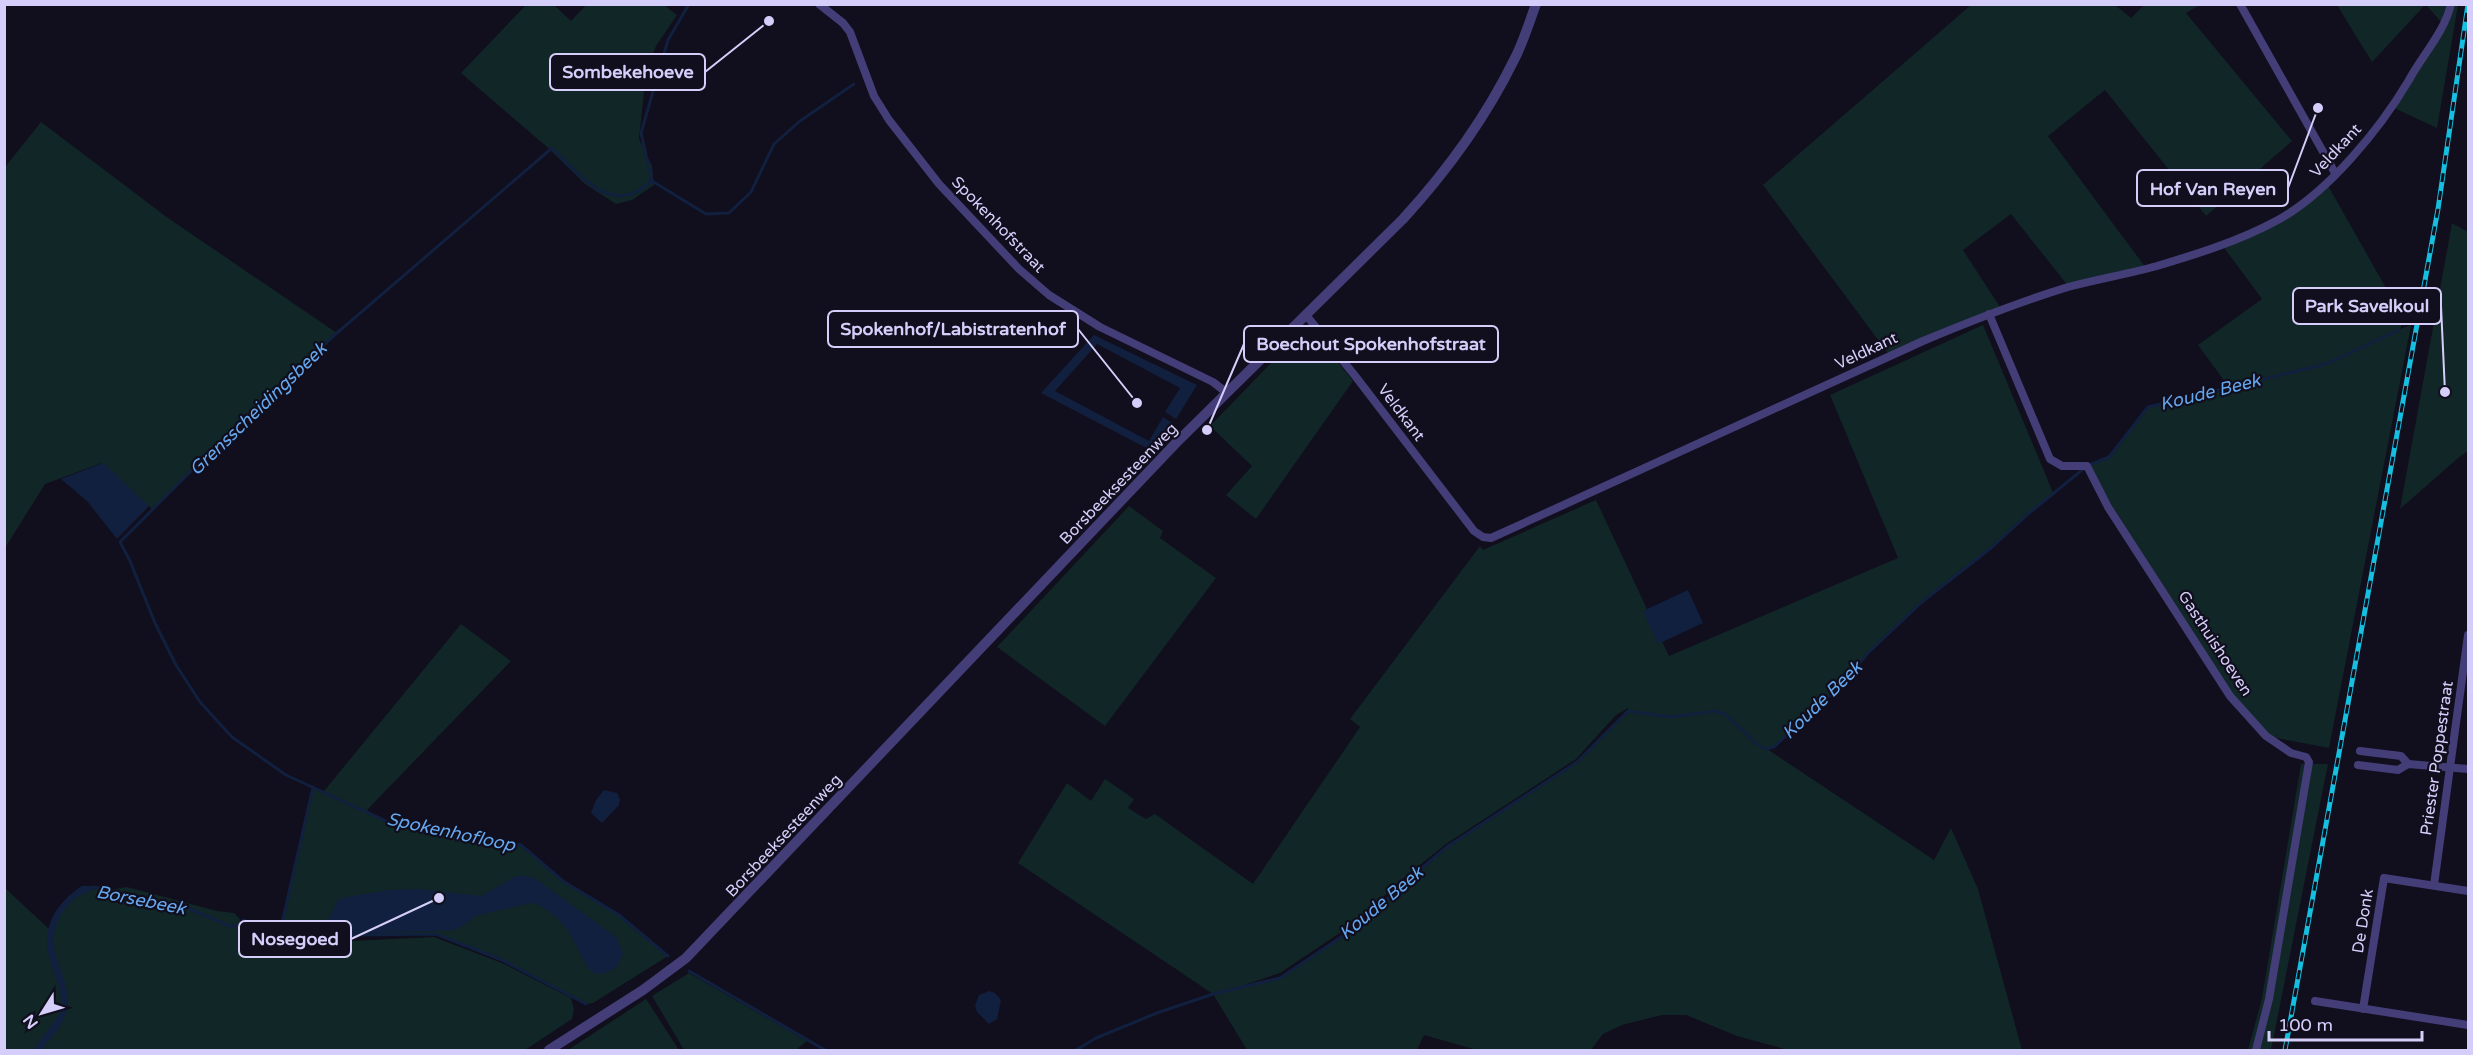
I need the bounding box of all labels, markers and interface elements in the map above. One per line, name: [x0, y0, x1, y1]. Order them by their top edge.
callout: Sombekehoeve: [550, 54, 705, 90]
text: Sombekehoeve: [562, 61, 694, 83]
street label: Veldkant: [2306, 120, 2366, 182]
callout: Hof Van Reyen: [2137, 170, 2288, 206]
street label: Spokenhofstraat: [947, 172, 1049, 277]
text: Hof Van Reyen: [2150, 178, 2276, 200]
callout: Park Savelkoul: [2293, 288, 2441, 324]
text: Park Savelkoul: [2305, 295, 2429, 317]
callout: Spokenhof/Labistratenhof: [828, 311, 1078, 347]
text: Spokenhof/Labistratenhof: [840, 318, 1067, 340]
callout: Boechout Spokenhofstraat: [1244, 326, 1498, 362]
street label: Veldkant: [1832, 328, 1901, 374]
text: Boechout Spokenhofstraat: [1256, 333, 1486, 355]
water label: Grensscheidingsbeek: [185, 337, 332, 480]
water label: Koude Beek: [2157, 369, 2264, 415]
street label: Veldkant: [1373, 380, 1429, 445]
street label: Borsbeeksesteenweg: [1056, 419, 1182, 549]
street label: Gasthuishoeven: [2174, 587, 2257, 700]
water label: Koude Beek: [1777, 656, 1867, 744]
street label: Priester Poppestraat: [2416, 679, 2458, 837]
street label: Borsbeeksesteenweg: [721, 770, 846, 901]
water label: Spokenhofloop: [385, 808, 519, 857]
water label: Koude Beek: [1335, 861, 1428, 944]
water label: Borsebeek: [94, 881, 189, 920]
street label: De Donk: [2348, 887, 2378, 955]
callout: Nosegoed: [239, 921, 351, 957]
text: Nosegoed: [251, 928, 339, 950]
north arrow: [12, 983, 72, 1043]
scale bar: [2269, 1004, 2422, 1042]
text: N: [19, 1010, 43, 1033]
text: 100 m: [2278, 1014, 2333, 1036]

